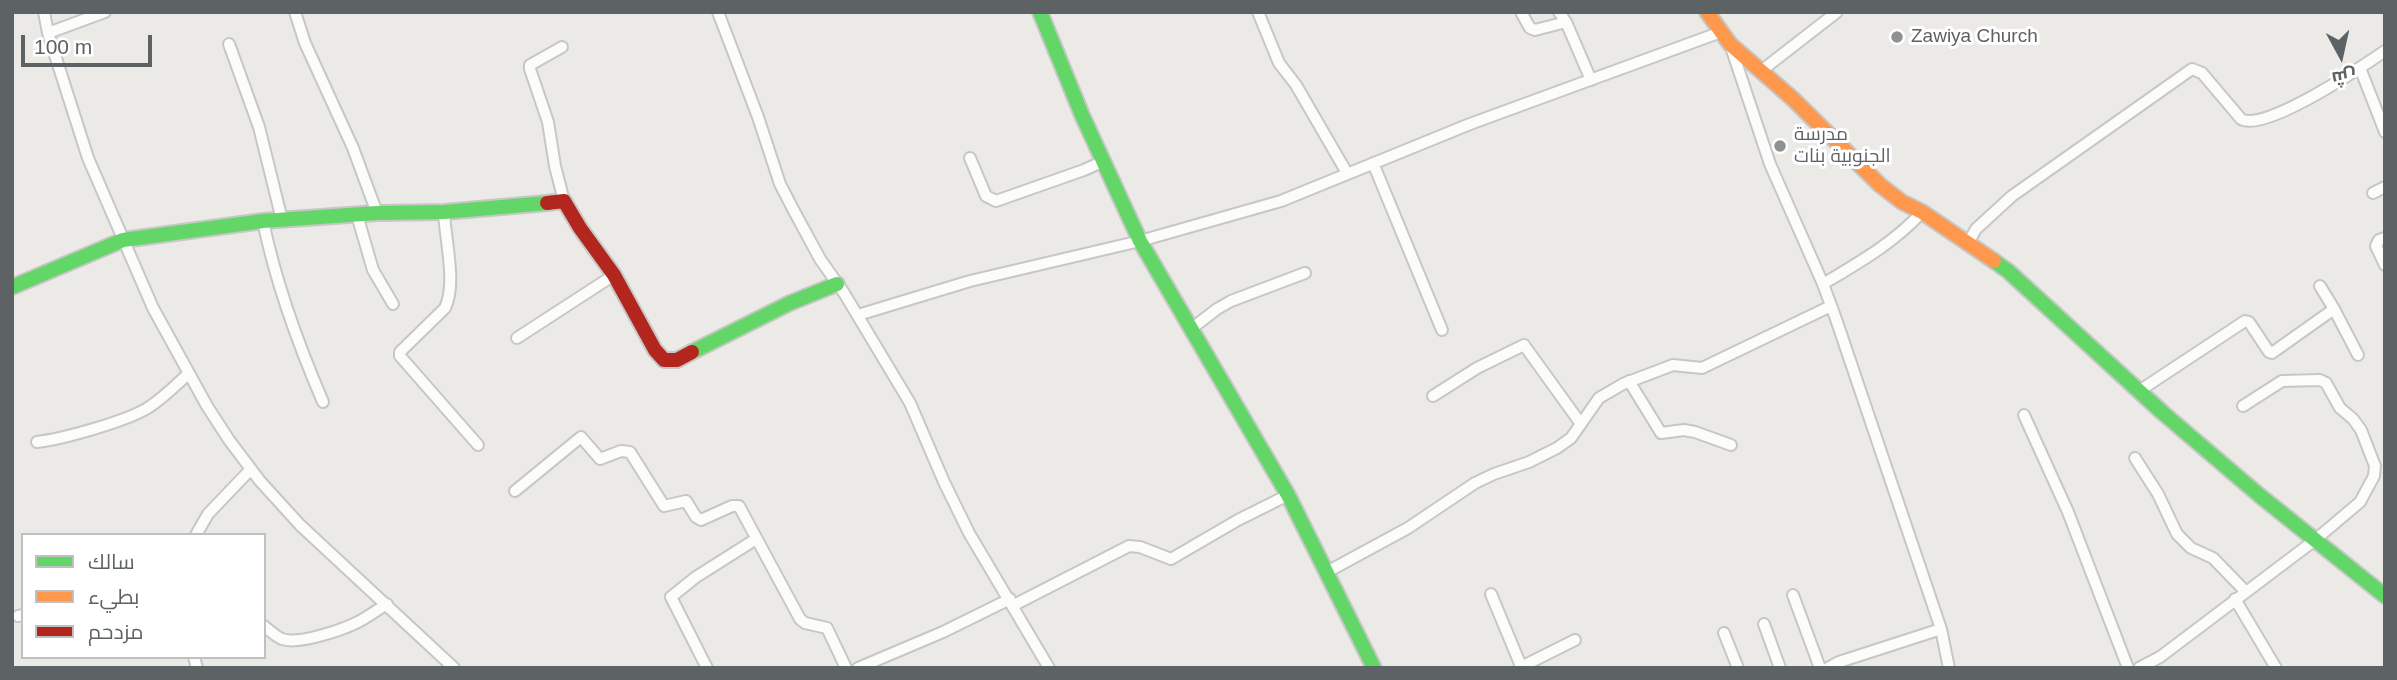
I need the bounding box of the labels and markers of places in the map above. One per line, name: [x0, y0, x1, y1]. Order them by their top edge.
place label: Zawiya Church: [1911, 26, 2038, 48]
marker: Zawiya Church: [1889, 29, 1905, 45]
place label: مدرسة الجنوبية بنات: [1794, 124, 1891, 168]
marker: مدرسة الجنوبية بنات: [1772, 138, 1788, 154]

